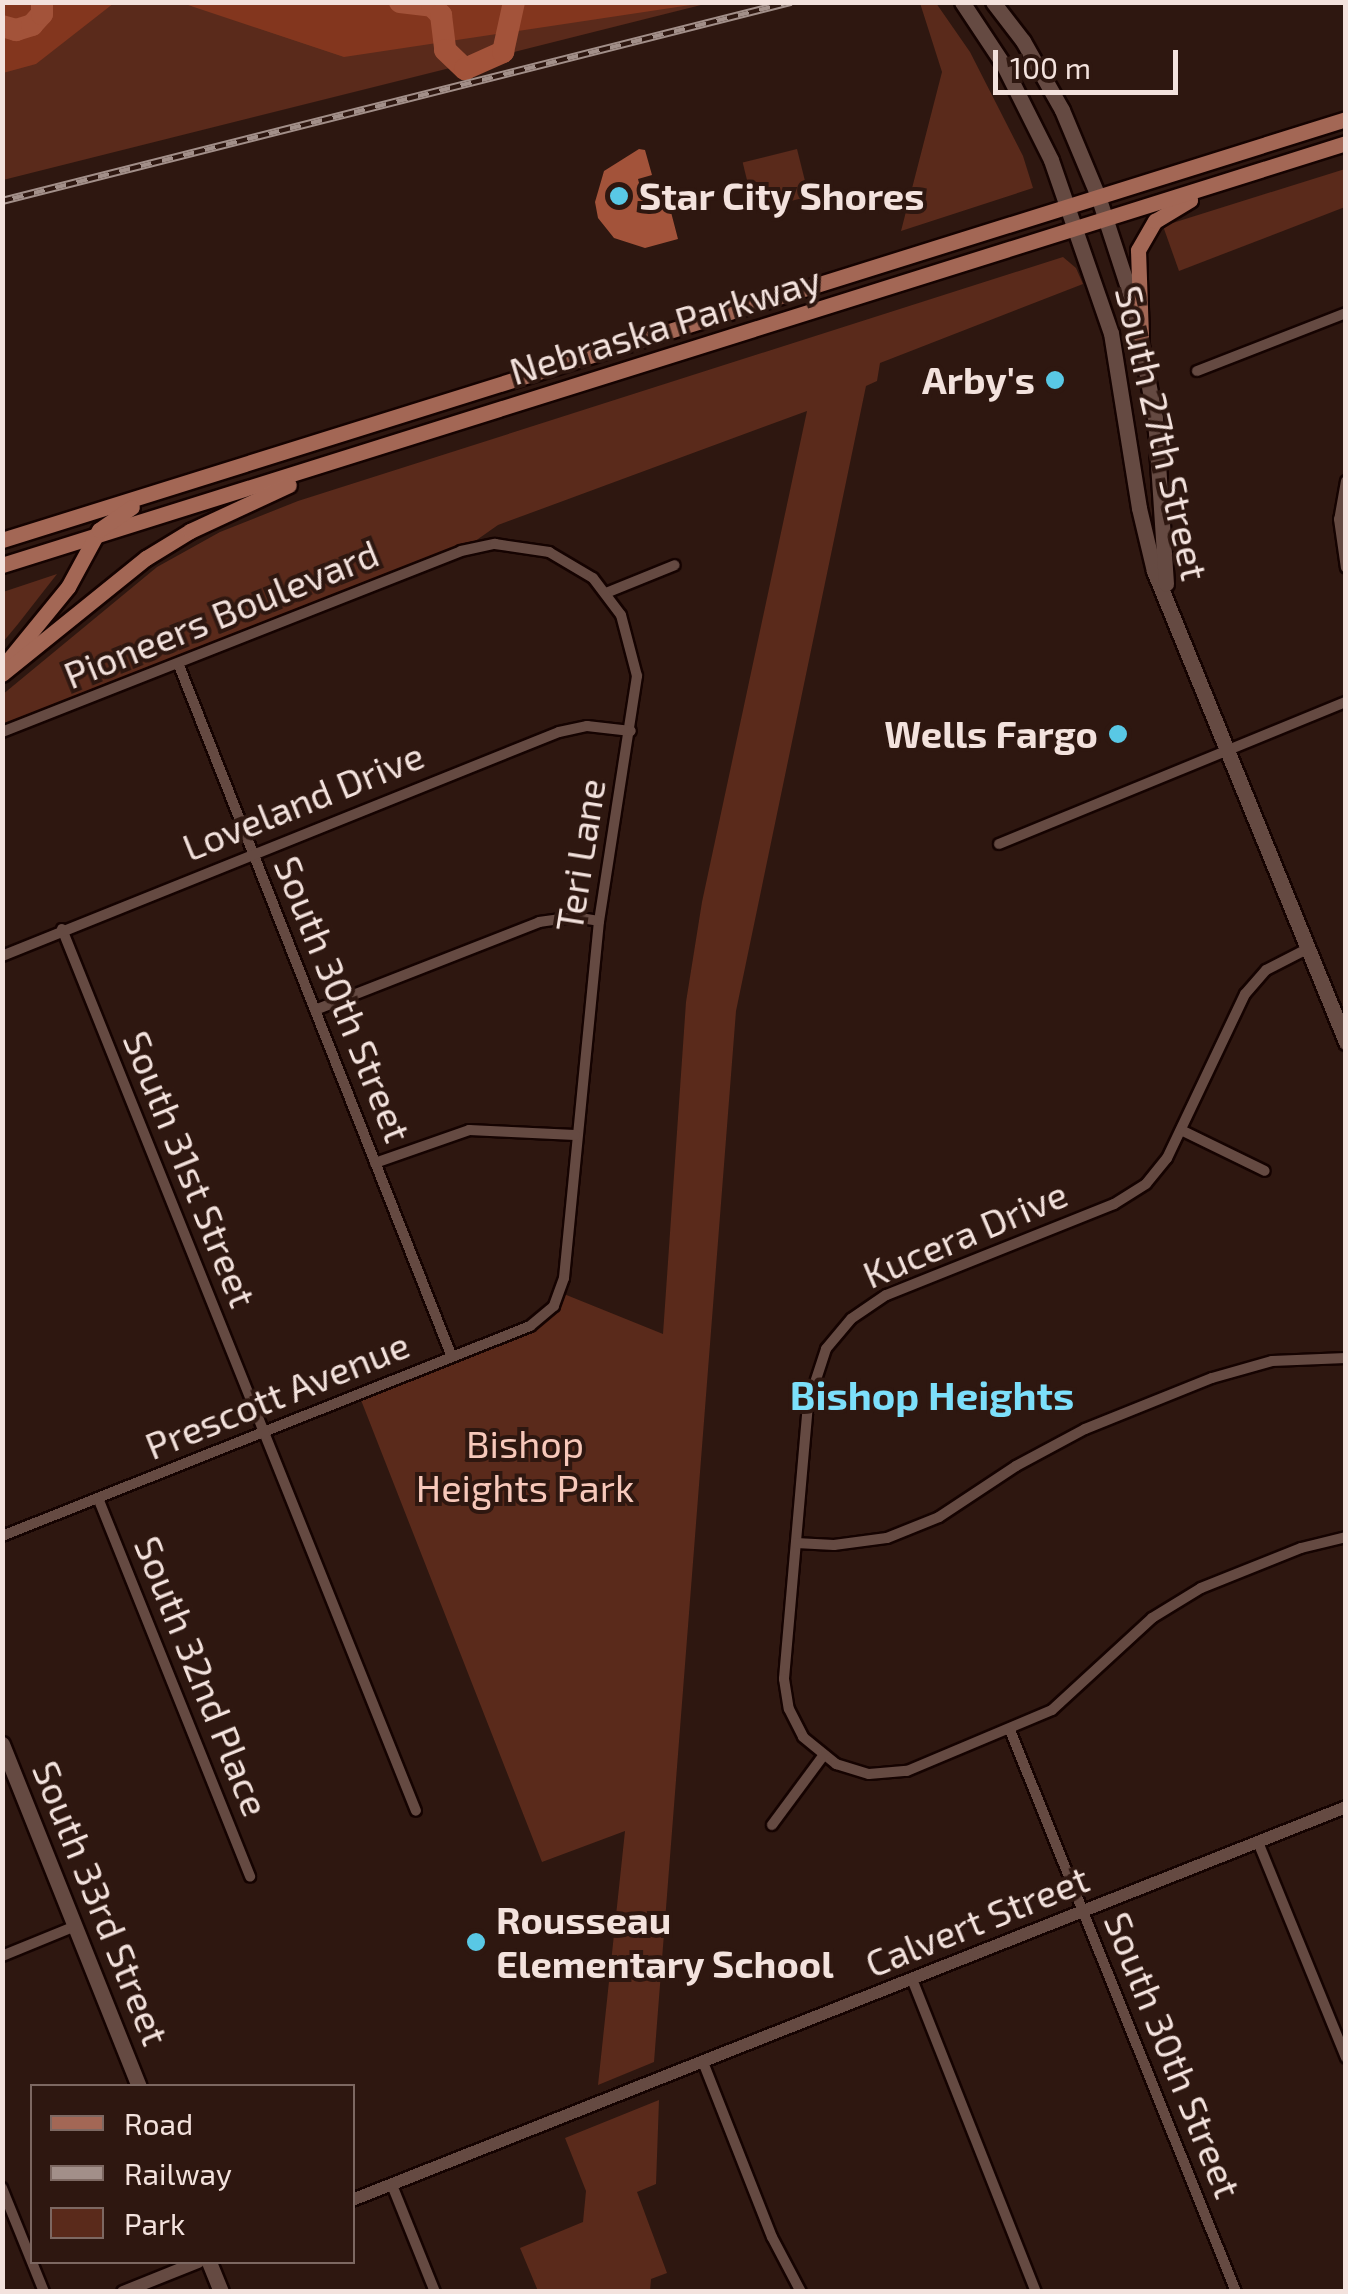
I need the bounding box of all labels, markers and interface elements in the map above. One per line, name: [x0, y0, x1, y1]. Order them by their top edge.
scale bar: [998, 30, 1183, 92]
text: 100 m: [1010, 49, 1091, 85]
place label: Star City Shores: [639, 173, 926, 219]
marker: Star City Shores: [608, 185, 630, 207]
street label: Nebraska Parkway: [504, 256, 826, 394]
street label: South 27th Street: [1106, 281, 1218, 585]
place label: Arby's: [922, 357, 1035, 403]
marker: Arby's: [1044, 369, 1066, 391]
street label: Pioneers Boulevard: [57, 530, 385, 698]
place label: Wells Fargo: [884, 711, 1098, 757]
marker: Wells Fargo: [1107, 723, 1129, 745]
street label: Loveland Drive: [176, 732, 430, 870]
street label: Teri Lane: [545, 775, 615, 935]
street label: South 30th Street: [265, 849, 421, 1149]
street label: South 31st Street: [114, 1024, 266, 1314]
street label: Kucera Drive: [856, 1171, 1074, 1297]
street label: Prescott Avenue: [138, 1321, 416, 1469]
district label: Bishop Heights: [790, 1370, 1074, 1418]
park label: Bishop Heights Park: [416, 1421, 634, 1510]
street label: South 32nd Place: [125, 1529, 279, 1823]
street label: South 33rd Street: [23, 1754, 179, 2052]
street label: Calvert Street: [859, 1855, 1095, 1987]
place label: Rousseau Elementary School: [496, 1897, 835, 1986]
street label: South 30th Street: [1095, 1905, 1251, 2205]
marker: Rousseau Elementary School: [465, 1931, 487, 1953]
legend: [30, 2084, 355, 2264]
text: Road: [124, 2105, 193, 2141]
text: Railway: [124, 2155, 232, 2191]
text: Park: [124, 2205, 185, 2241]

